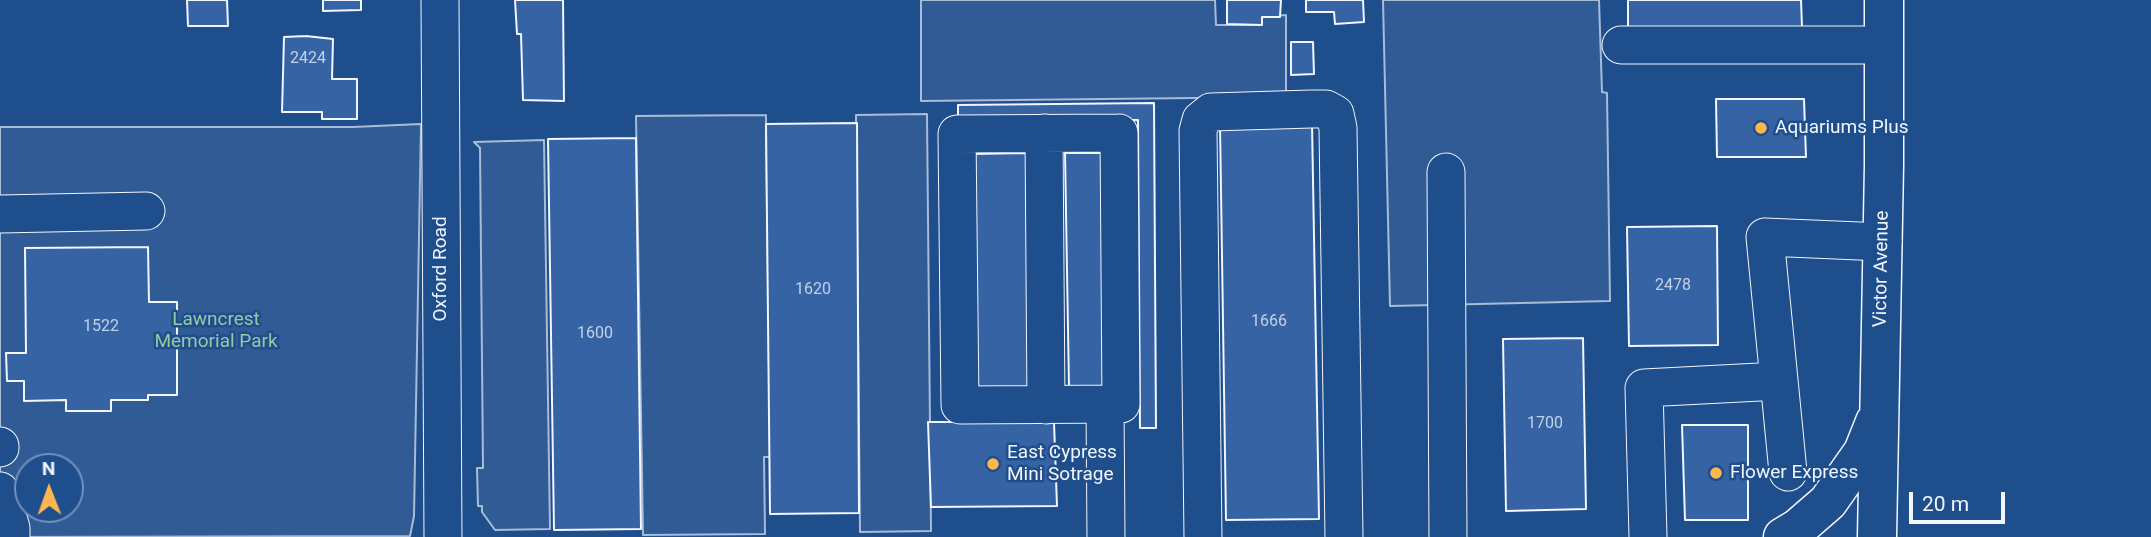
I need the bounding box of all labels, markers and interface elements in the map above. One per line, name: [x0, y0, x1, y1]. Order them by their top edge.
house number: 2424: [290, 49, 326, 69]
place label: Aquariums Plus: [1775, 117, 1909, 139]
marker: Aquariums Plus: [1753, 120, 1769, 136]
street label: Victor Avenue: [1870, 210, 1894, 328]
street label: Oxford Road: [430, 216, 452, 322]
house number: 2478: [1655, 276, 1691, 296]
house number: 1620: [795, 280, 831, 300]
park label: Lawncrest Memorial Park: [154, 309, 278, 353]
house number: 1666: [1251, 312, 1287, 332]
house number: 1522: [83, 317, 119, 337]
house number: 1600: [577, 324, 613, 344]
house number: 1700: [1527, 414, 1563, 434]
place label: East Cypress Mini Sotrage: [1007, 442, 1117, 486]
north arrow: [14, 453, 84, 523]
marker: East Cypress Mini Sotrage: [985, 456, 1001, 472]
text: N: [42, 457, 56, 480]
place label: Flower Express: [1730, 462, 1858, 484]
marker: Flower Express: [1708, 465, 1724, 481]
scale bar: [1913, 477, 2009, 522]
text: 20 m: [1922, 492, 1969, 516]

